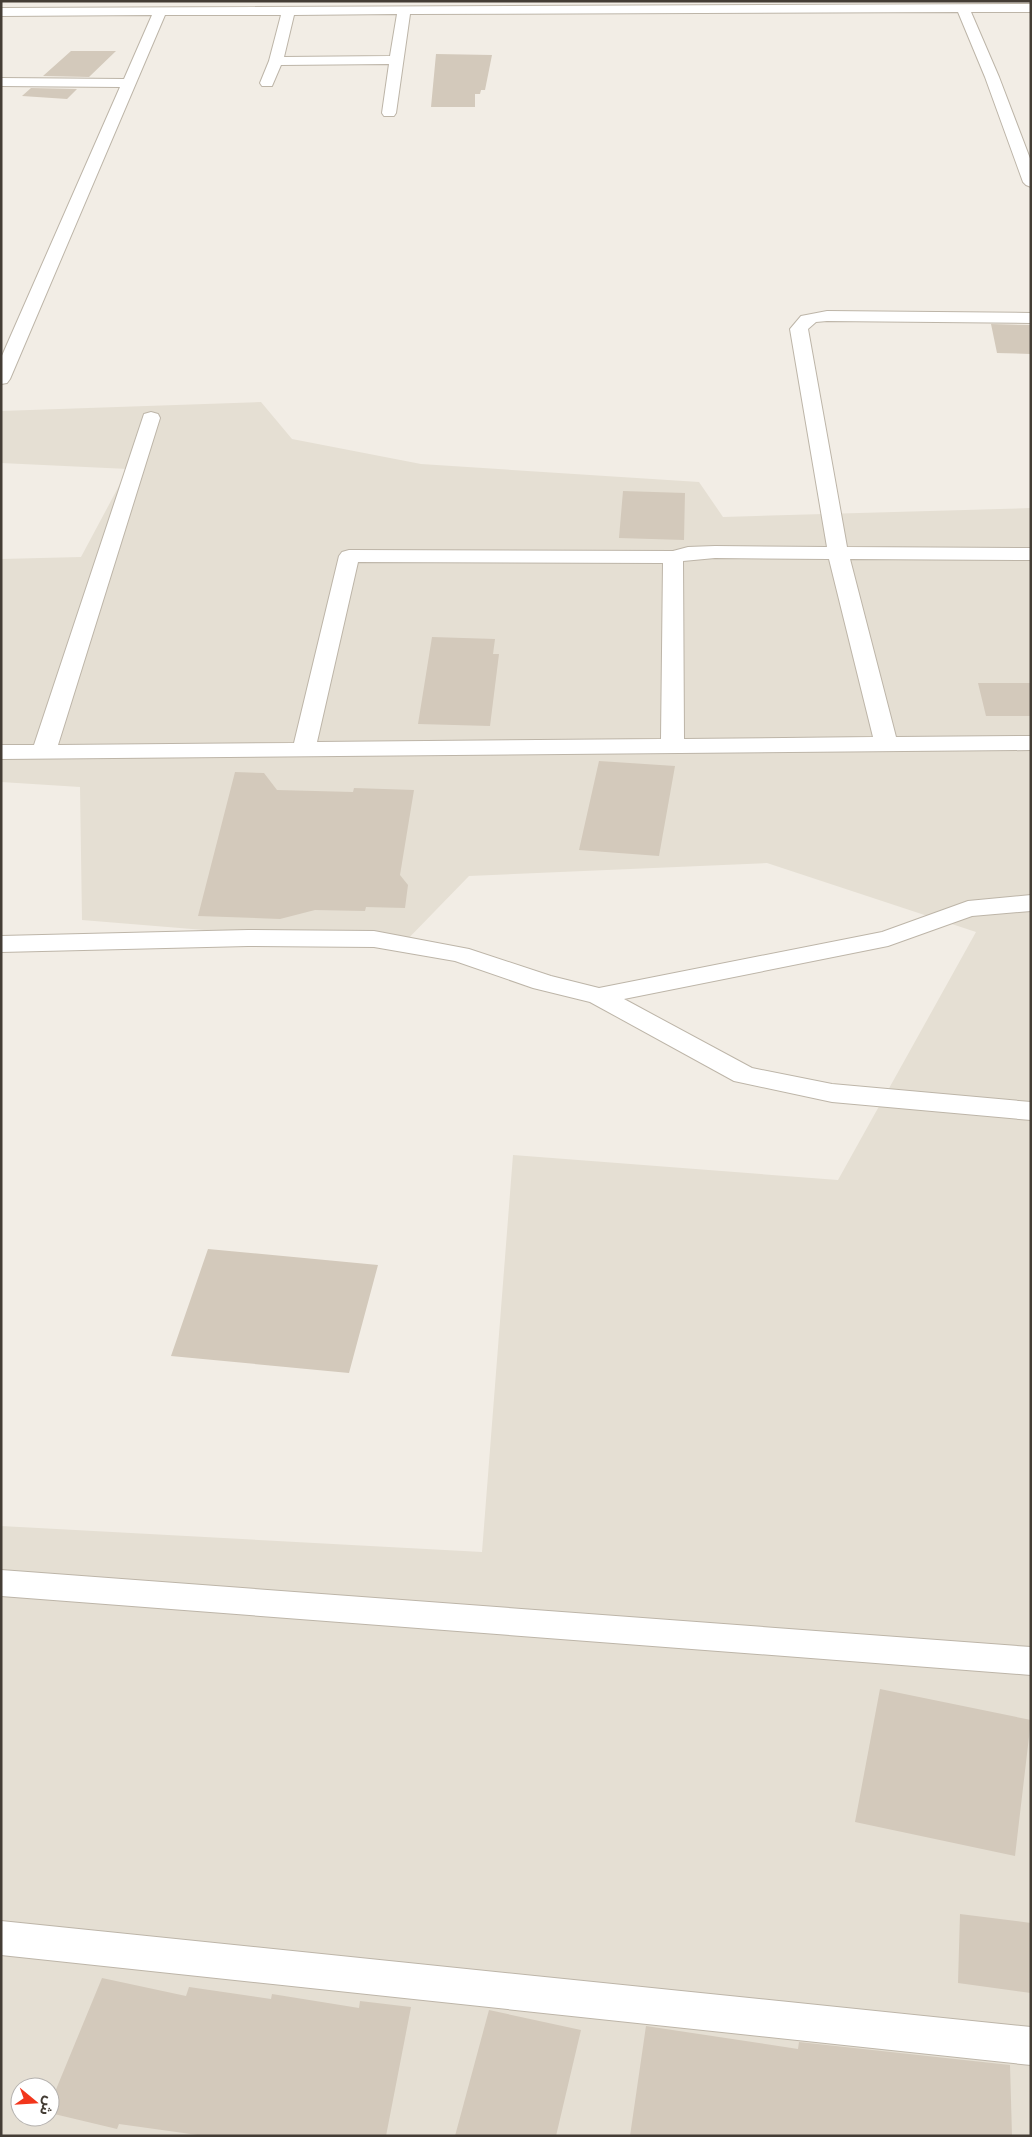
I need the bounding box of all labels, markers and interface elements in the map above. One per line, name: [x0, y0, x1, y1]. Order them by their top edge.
north arrow: [10, 2077, 60, 2127]
text: ش: [37, 2094, 59, 2118]

